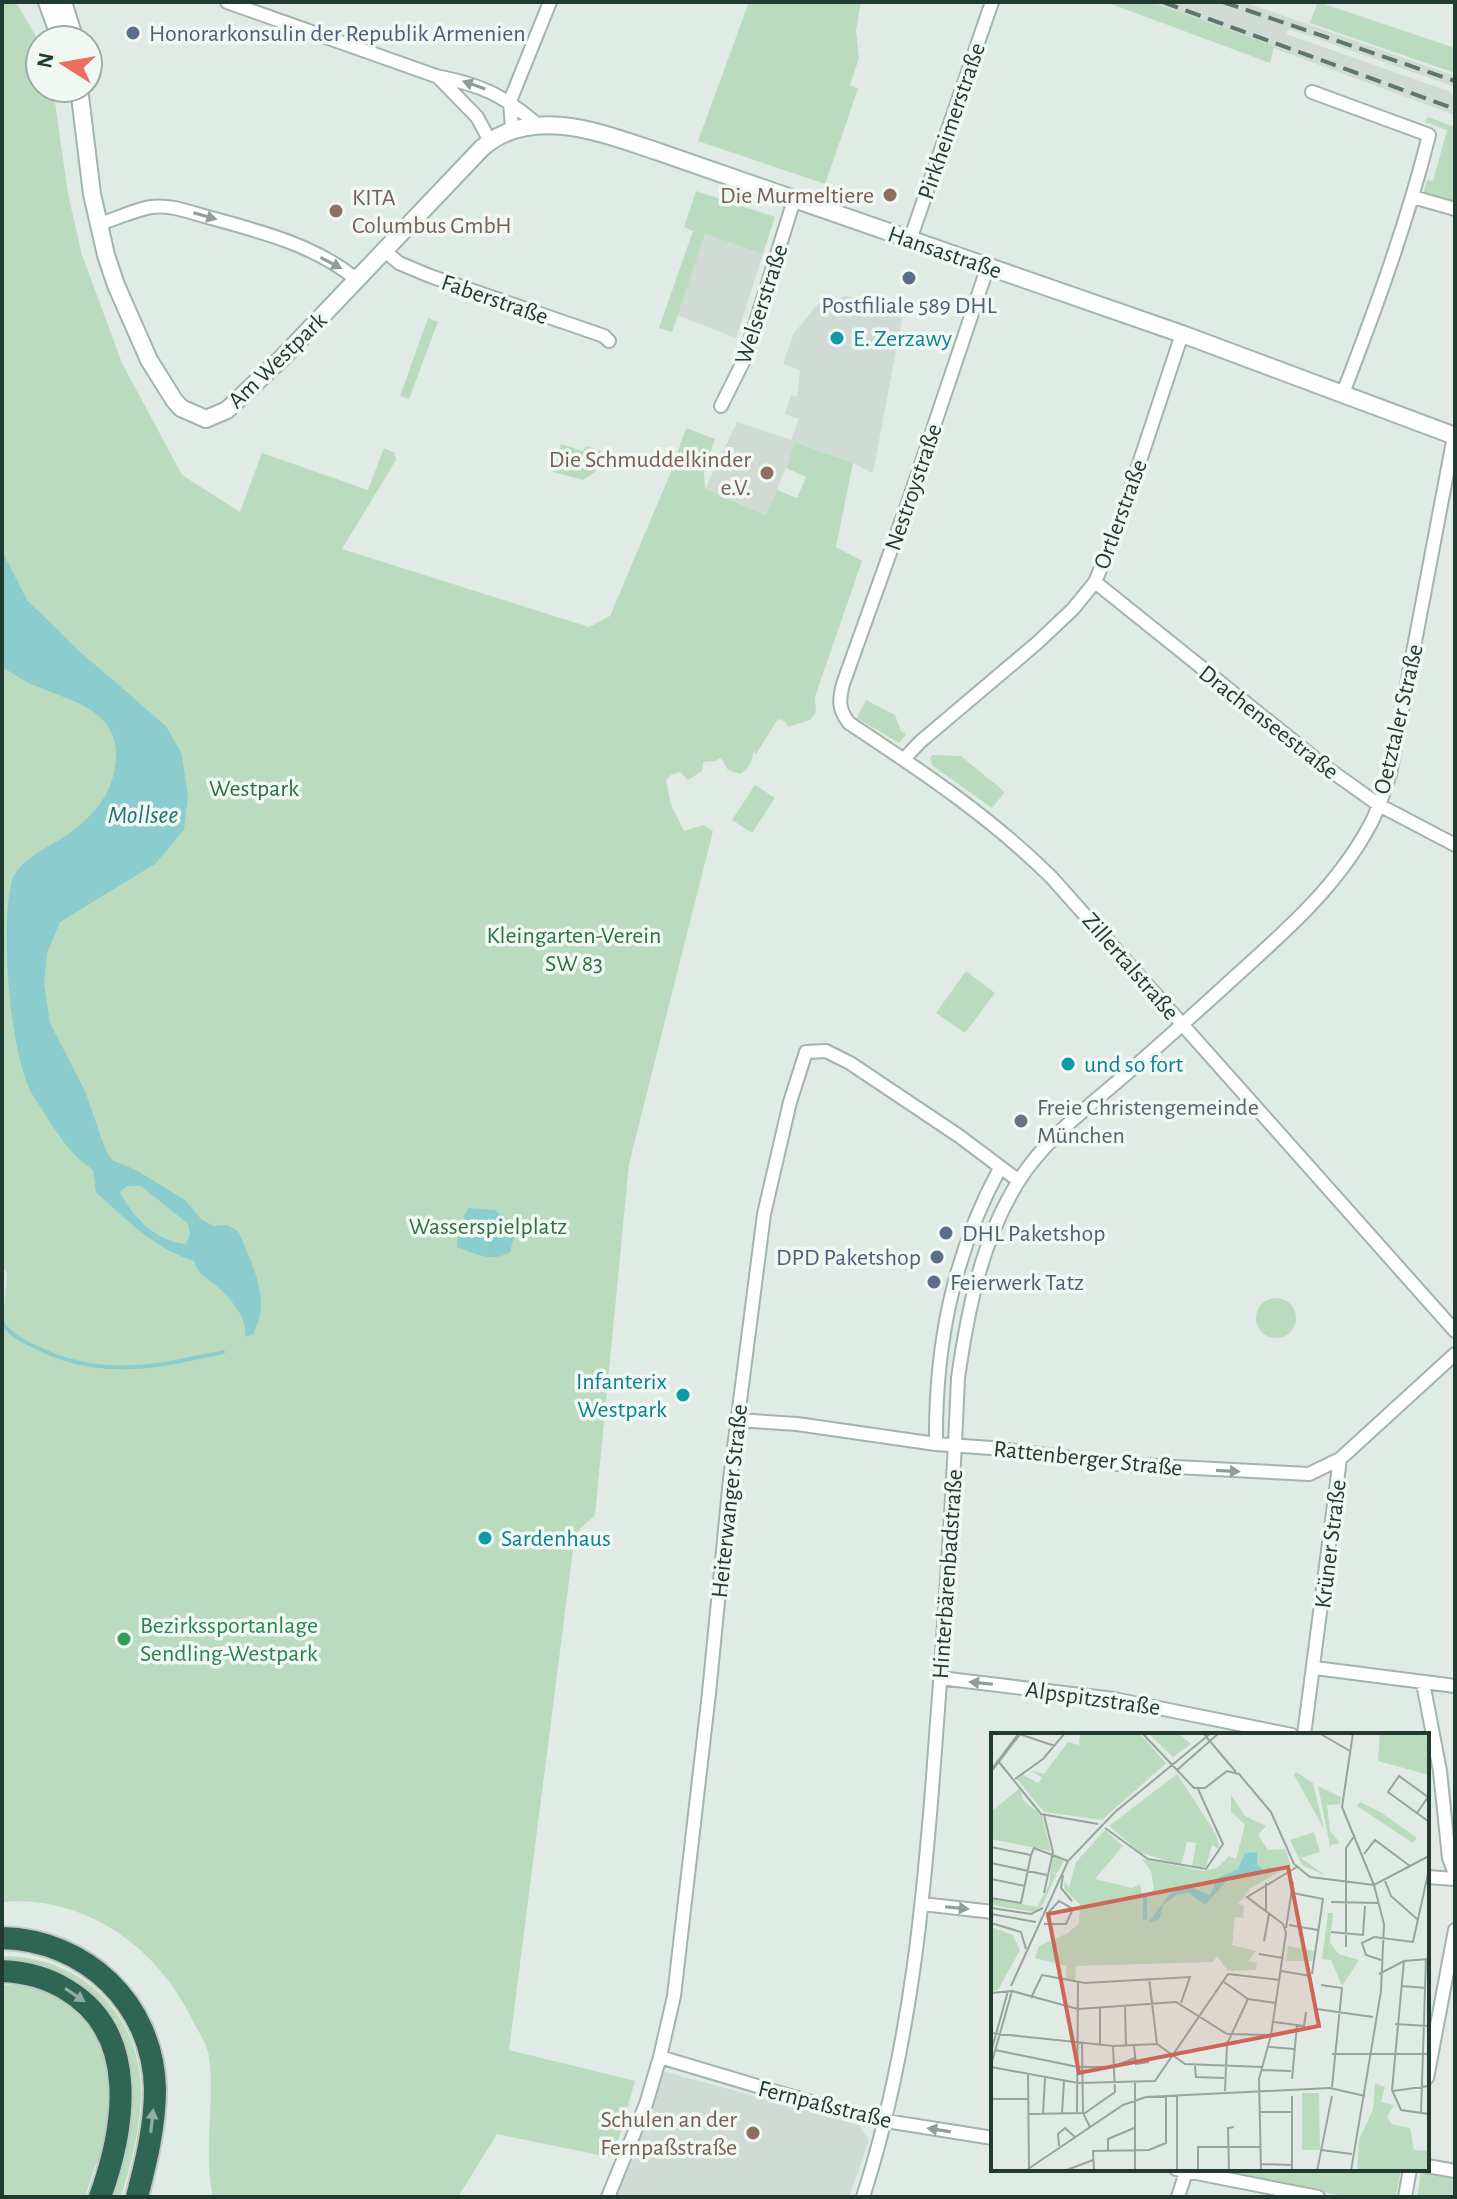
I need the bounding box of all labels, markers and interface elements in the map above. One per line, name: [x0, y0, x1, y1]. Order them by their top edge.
place label: Honorarkonsulin der Republik Armenien: [149, 22, 526, 46]
north arrow: [24, 24, 104, 104]
marker: Honorarkonsulin der Republik Armenien: [124, 24, 142, 42]
street label: Pirkheimerstraße: [914, 40, 990, 203]
text: N: [33, 51, 58, 70]
one-way arrow: [462, 79, 486, 91]
place label: Die Murmeltiere: [720, 184, 874, 208]
place label: KITA Columbus GmbH: [352, 186, 512, 238]
marker: Die Murmeltiere: [881, 186, 899, 204]
marker: KITA Columbus GmbH: [327, 202, 345, 220]
one-way arrow: [193, 211, 218, 223]
street label: Hansastraße: [885, 222, 1005, 284]
street label: Welserstraße: [731, 241, 793, 367]
one-way arrow: [320, 256, 343, 269]
marker: Postfiliale 589 DHL: [900, 269, 918, 287]
street label: Faberstraße: [438, 270, 551, 329]
place label: Postfiliale 589 DHL: [821, 294, 997, 318]
street label: Am Westpark: [224, 308, 332, 413]
place label: E. Zerzawy: [853, 327, 952, 351]
marker: E. Zerzawy: [828, 329, 846, 347]
street label: Nestroystraße: [881, 421, 947, 554]
place label: Die Schmuddelkinder e.V.: [549, 448, 751, 500]
street label: Ortlerstraße: [1090, 456, 1152, 572]
marker: Die Schmuddelkinder e.V.: [758, 464, 776, 482]
street label: Oetztaler Straße: [1370, 642, 1428, 797]
street label: Drachenseestraße: [1194, 661, 1343, 785]
park label: Westpark: [209, 777, 299, 801]
water label: Mollsee: [108, 802, 178, 828]
street label: Zillertalstraße: [1077, 908, 1183, 1025]
park label: Kleingarten-Verein SW 83: [486, 924, 662, 976]
place label: und so fort: [1084, 1053, 1184, 1077]
marker: und so fort: [1059, 1055, 1077, 1073]
place label: Freie Christengemeinde München: [1037, 1096, 1259, 1148]
marker: Freie Christengemeinde München: [1012, 1112, 1030, 1130]
park label: Wasserspielplatz: [409, 1215, 567, 1239]
place label: DHL Paketshop: [962, 1222, 1105, 1246]
marker: DHL Paketshop: [937, 1224, 955, 1242]
place label: DPD Paketshop: [776, 1246, 921, 1270]
marker: DPD Paketshop: [928, 1248, 946, 1266]
place label: Feierwerk Tatz: [950, 1271, 1084, 1295]
marker: Feierwerk Tatz: [925, 1273, 943, 1291]
place label: Infanterix Westpark: [576, 1370, 668, 1422]
marker: Infanterix Westpark: [674, 1386, 692, 1404]
street label: Heiterwanger Straße: [708, 1403, 752, 1599]
street label: Rattenberger Straße: [992, 1437, 1184, 1481]
one-way arrow: [1216, 1465, 1241, 1478]
street label: Hinterbärenbadstraße: [929, 1468, 967, 1680]
street label: Krüner Straße: [1311, 1478, 1351, 1610]
place label: Sardenhaus: [501, 1527, 611, 1551]
marker: Sardenhaus: [476, 1529, 494, 1547]
place label: Bezirkssportanlage Sendling-Westpark: [140, 1614, 318, 1666]
marker: Bezirkssportanlage Sendling-Westpark: [115, 1630, 133, 1648]
one-way arrow: [968, 1676, 993, 1689]
street label: Alpspitzstraße: [1024, 1678, 1162, 1720]
inset map: [991, 1733, 1429, 2171]
one-way arrow: [945, 1901, 970, 1914]
one-way arrow: [64, 1988, 85, 2003]
street label: Fernpaßstraße: [755, 2077, 894, 2133]
one-way arrow: [146, 2108, 159, 2133]
place label: Schulen an der Fernpaßstraße: [600, 2108, 737, 2160]
one-way arrow: [926, 2123, 951, 2135]
marker: Schulen an der Fernpaßstraße: [744, 2124, 762, 2142]

